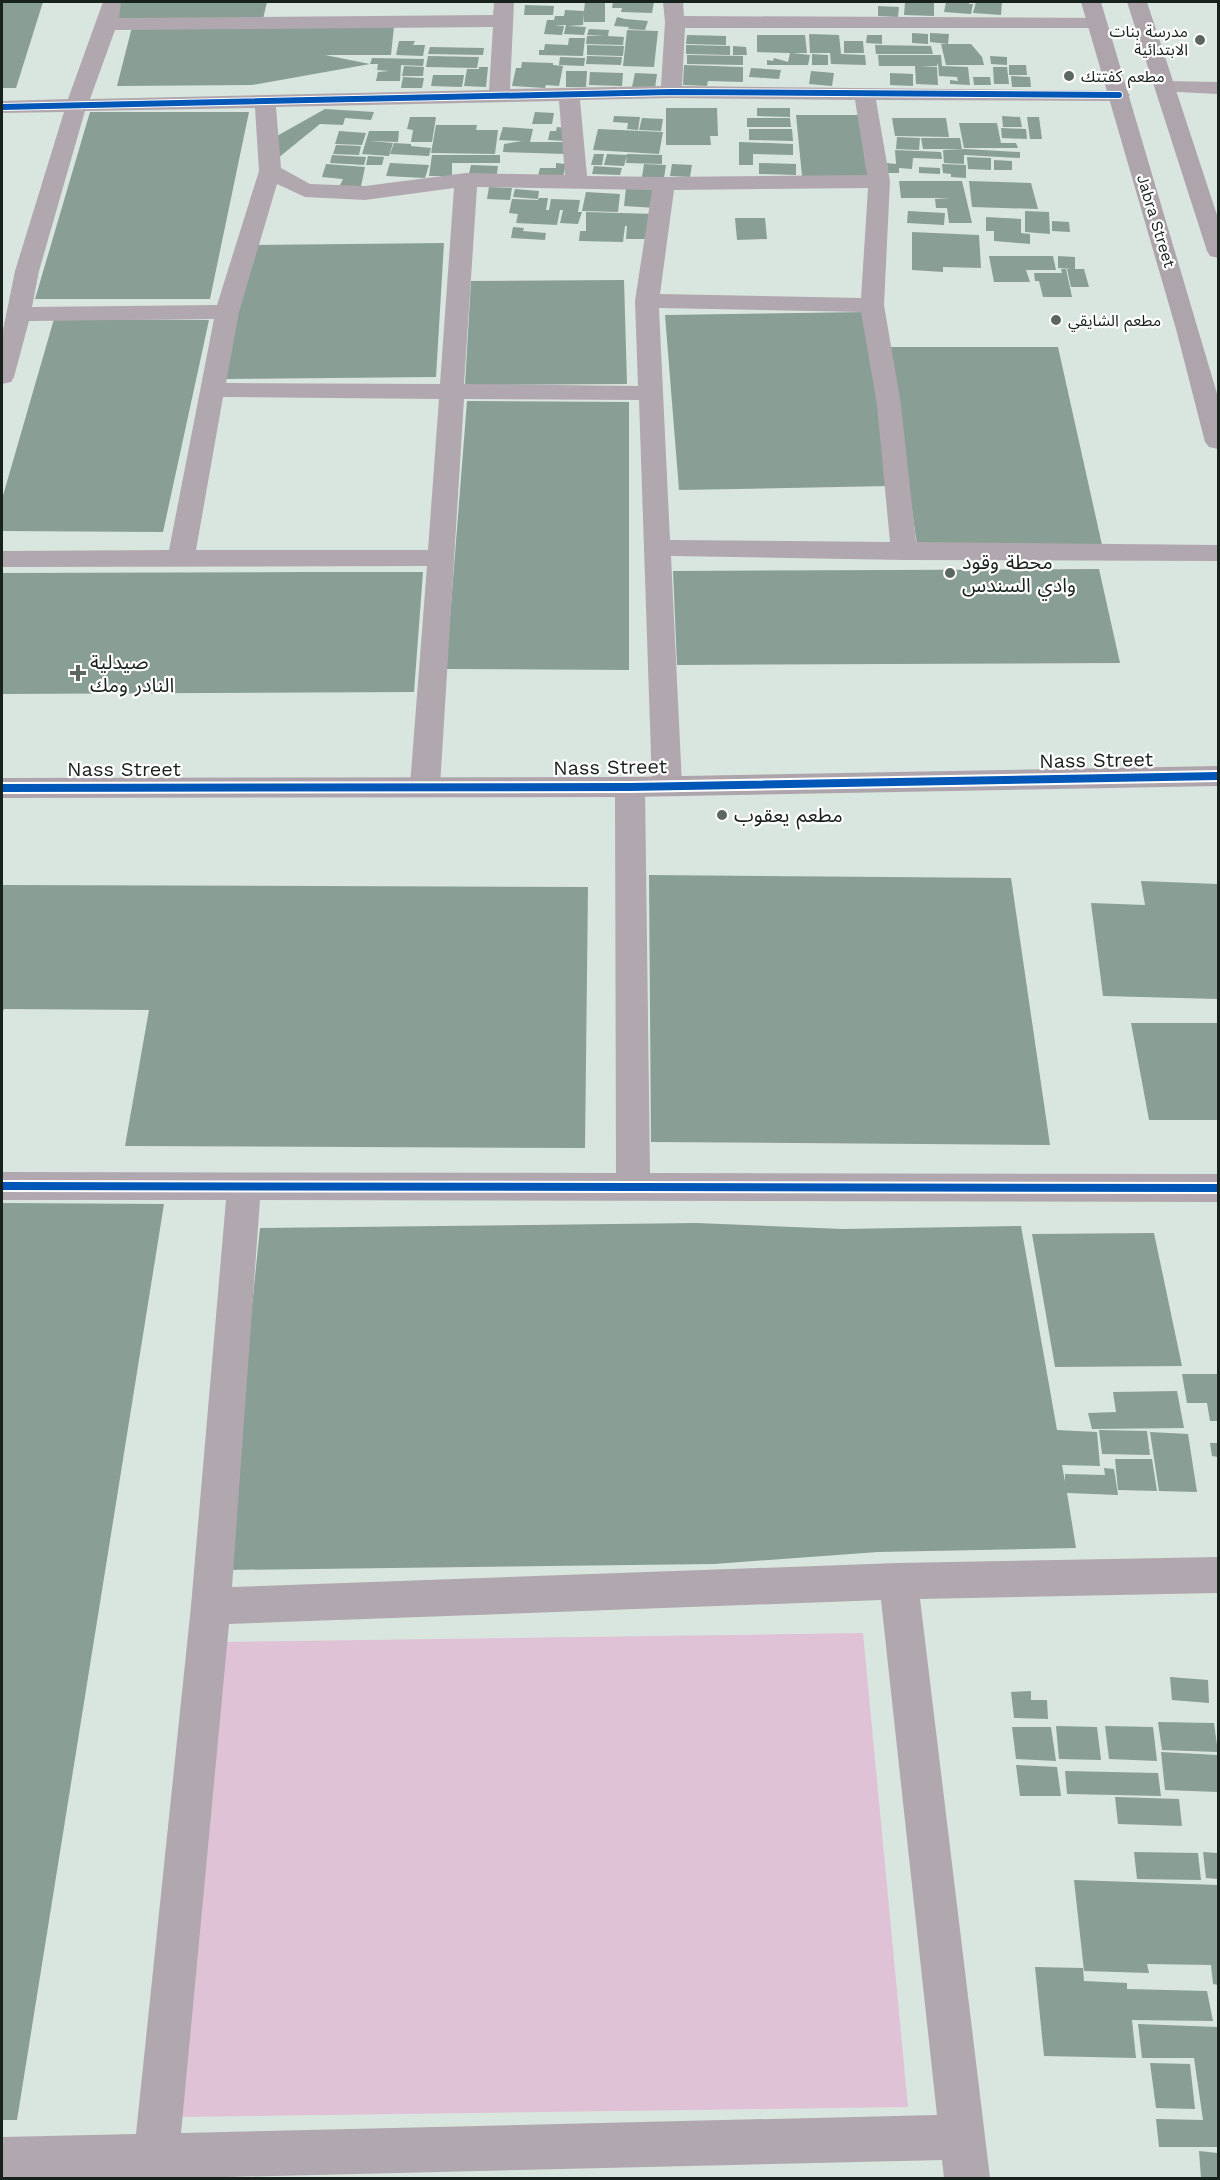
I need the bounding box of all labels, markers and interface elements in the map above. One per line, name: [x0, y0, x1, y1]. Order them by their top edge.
place label: مدرسة بنات الابتدائية: [1110, 22, 1188, 59]
marker: مدرسة بنات الابتدائية: [1193, 33, 1207, 47]
place label: مطعم كفتتك: [1081, 67, 1165, 89]
marker: مطعم كفتتك: [1062, 69, 1076, 83]
street label: Jabra Street: [1133, 172, 1179, 270]
place label: مطعم الشايقي: [1068, 311, 1161, 333]
marker: مطعم الشايقي: [1049, 313, 1063, 327]
place label: محطة وقود وادي السندس: [962, 550, 1076, 601]
marker: محطة وقود وادي السندس: [943, 566, 957, 580]
place label: صيدلية النادر ومك: [90, 650, 174, 697]
marker: صيدلية النادر ومك: [71, 666, 85, 680]
street label: Nass Street: [1039, 747, 1154, 773]
street label: Nass Street: [553, 754, 668, 780]
street label: Nass Street: [67, 757, 182, 781]
place label: مطعم يعقوب: [734, 803, 843, 830]
marker: مطعم يعقوب: [715, 808, 729, 822]

